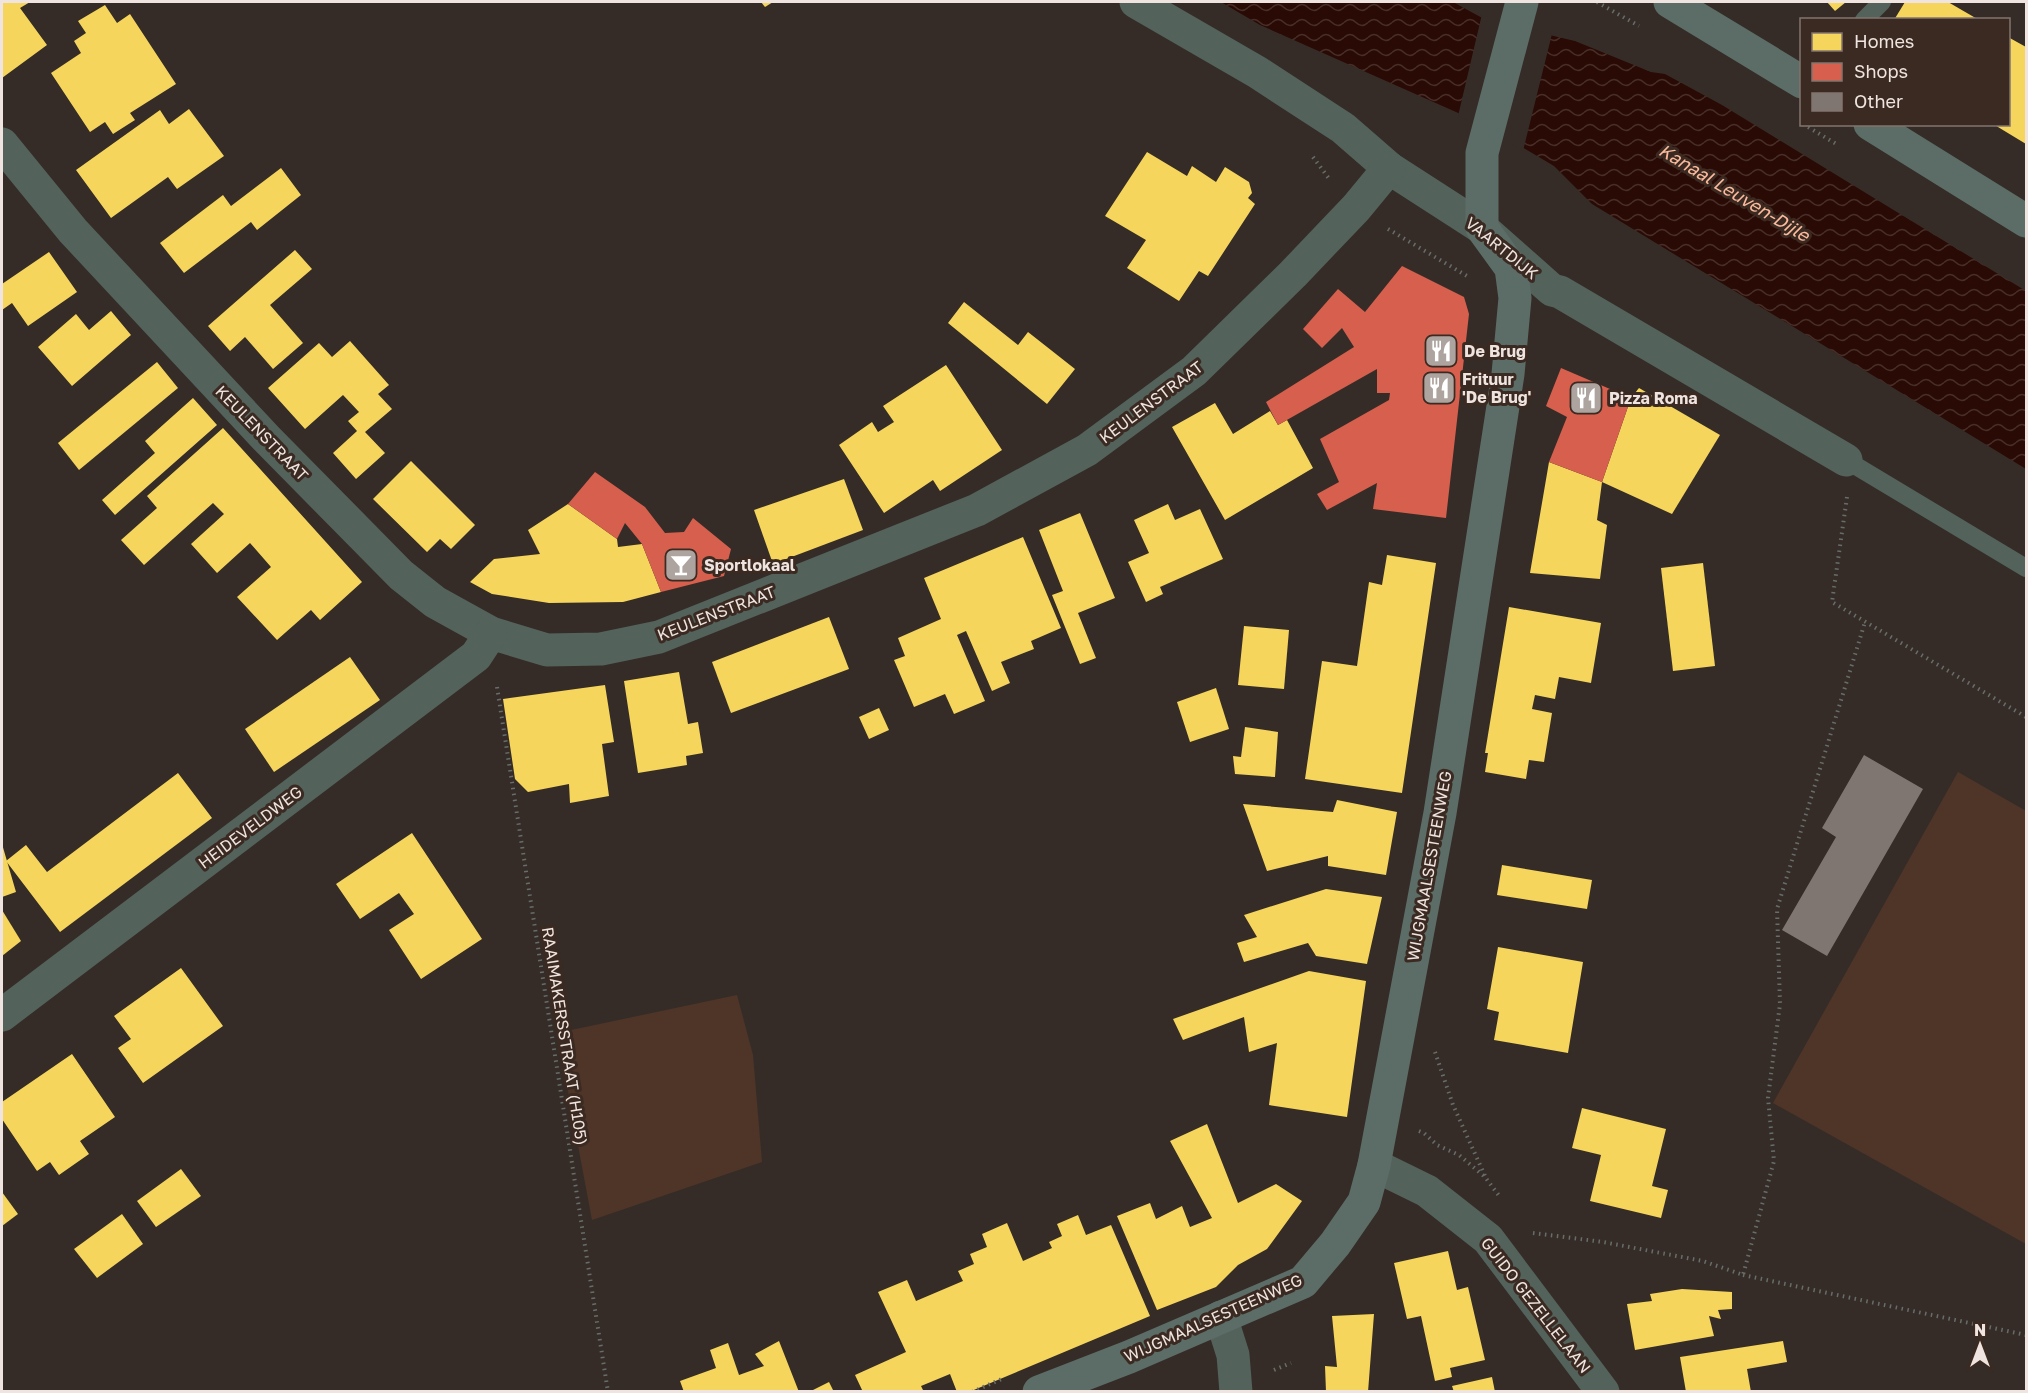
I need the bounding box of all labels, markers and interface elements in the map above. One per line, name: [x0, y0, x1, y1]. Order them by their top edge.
legend: [1800, 18, 2010, 126]
text: Homes: [1854, 30, 1914, 52]
text: Shops: [1854, 60, 1908, 82]
text: Other: [1854, 90, 1903, 112]
water label: Kanaal Leuven-Dijle: [1655, 138, 1815, 247]
street label: VAARTDIJK: [1462, 213, 1542, 283]
restaurant icon: De Brug: [1423, 333, 1459, 369]
place label: De Brug: [1464, 341, 1526, 361]
street label: KEULENSTRAAT: [1095, 356, 1207, 448]
place label: Frituur 'De Brug': [1462, 369, 1532, 407]
restaurant icon: Frituur 'De Brug': [1421, 370, 1457, 406]
restaurant icon: Pizza Roma: [1568, 380, 1604, 416]
street label: KEULENSTRAAT: [211, 381, 313, 485]
place label: Pizza Roma: [1609, 388, 1698, 408]
bar icon: Sportlokaal: [663, 547, 699, 583]
place label: Sportlokaal: [704, 555, 796, 575]
street label: KEULENSTRAAT: [654, 581, 778, 645]
street label: WIJGMAALSESTEENWEG: [1402, 769, 1456, 963]
street label: HEIDEVELDWEG: [194, 781, 306, 873]
street label: RAAIMAKERSSTRAAT (H105): [538, 925, 592, 1147]
street label: GUIDO GEZELLELAAN: [1477, 1233, 1595, 1377]
street label: WIJGMAALSESTEENWEG: [1121, 1270, 1305, 1366]
north arrow: [1950, 1315, 2010, 1375]
text: N: [1974, 1320, 1986, 1340]

